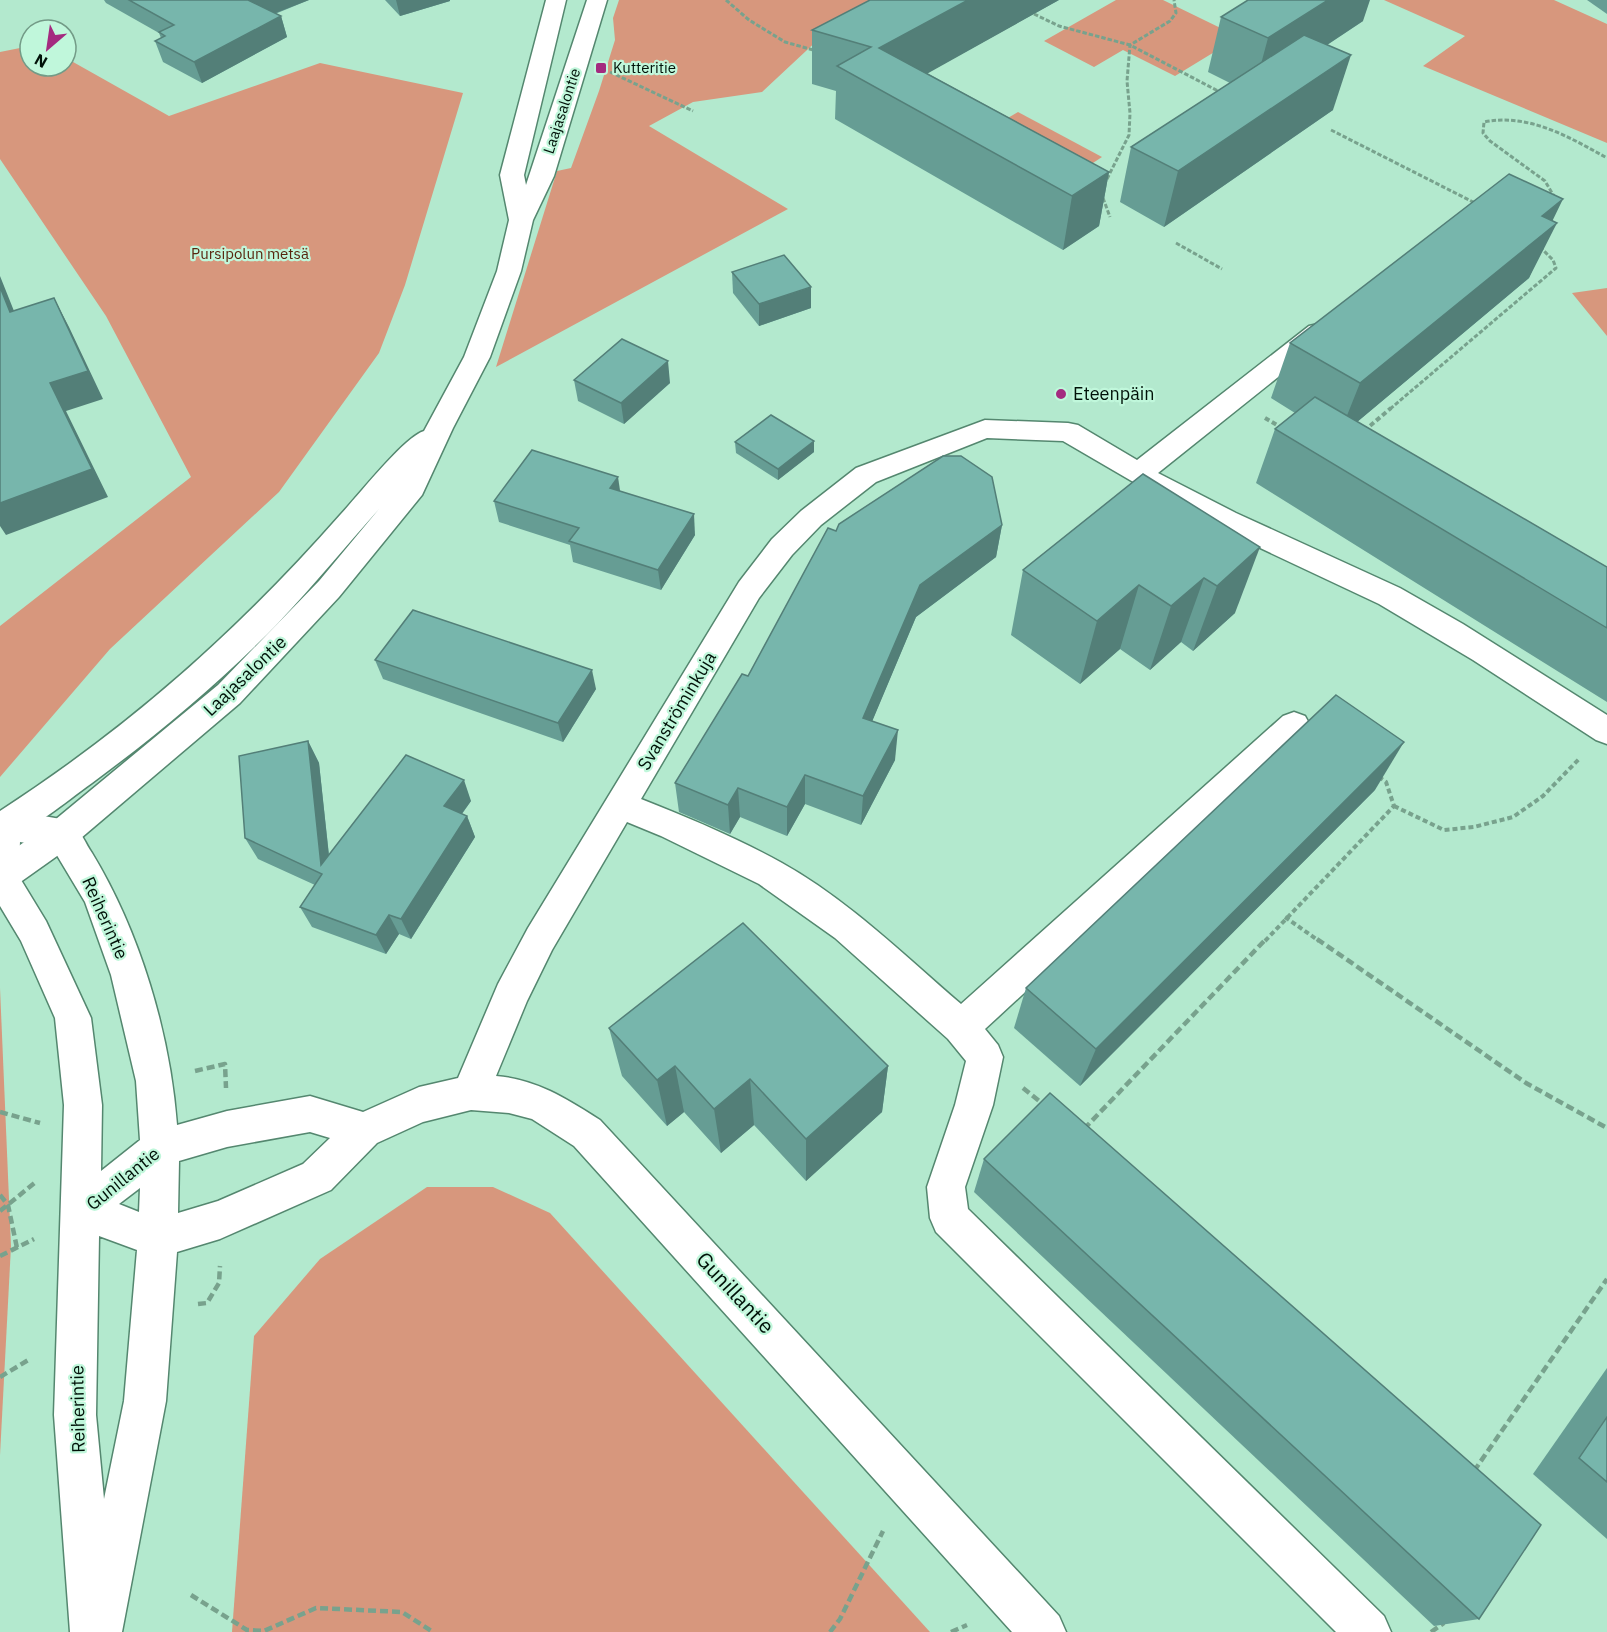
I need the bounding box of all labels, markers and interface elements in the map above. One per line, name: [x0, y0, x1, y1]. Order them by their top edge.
north arrow: [18, 18, 78, 78]
text: N: [31, 50, 51, 73]
place label: Kutteritie: [613, 58, 676, 77]
marker: Kutteritie: [594, 61, 608, 75]
street label: Laajasalontie: [539, 66, 584, 156]
park label: Pursipolun metsä: [191, 244, 309, 263]
place label: Eteenpäin: [1073, 382, 1155, 405]
marker: Eteenpäin: [1054, 387, 1068, 401]
street label: Laajasalontie: [198, 630, 291, 721]
street label: Svanströminkuja: [632, 647, 721, 774]
street label: Reiherintie: [77, 873, 134, 963]
street label: Gunillantie: [81, 1142, 164, 1215]
street label: Gunillantie: [691, 1245, 781, 1339]
street label: Reiherintie: [65, 1365, 90, 1453]

